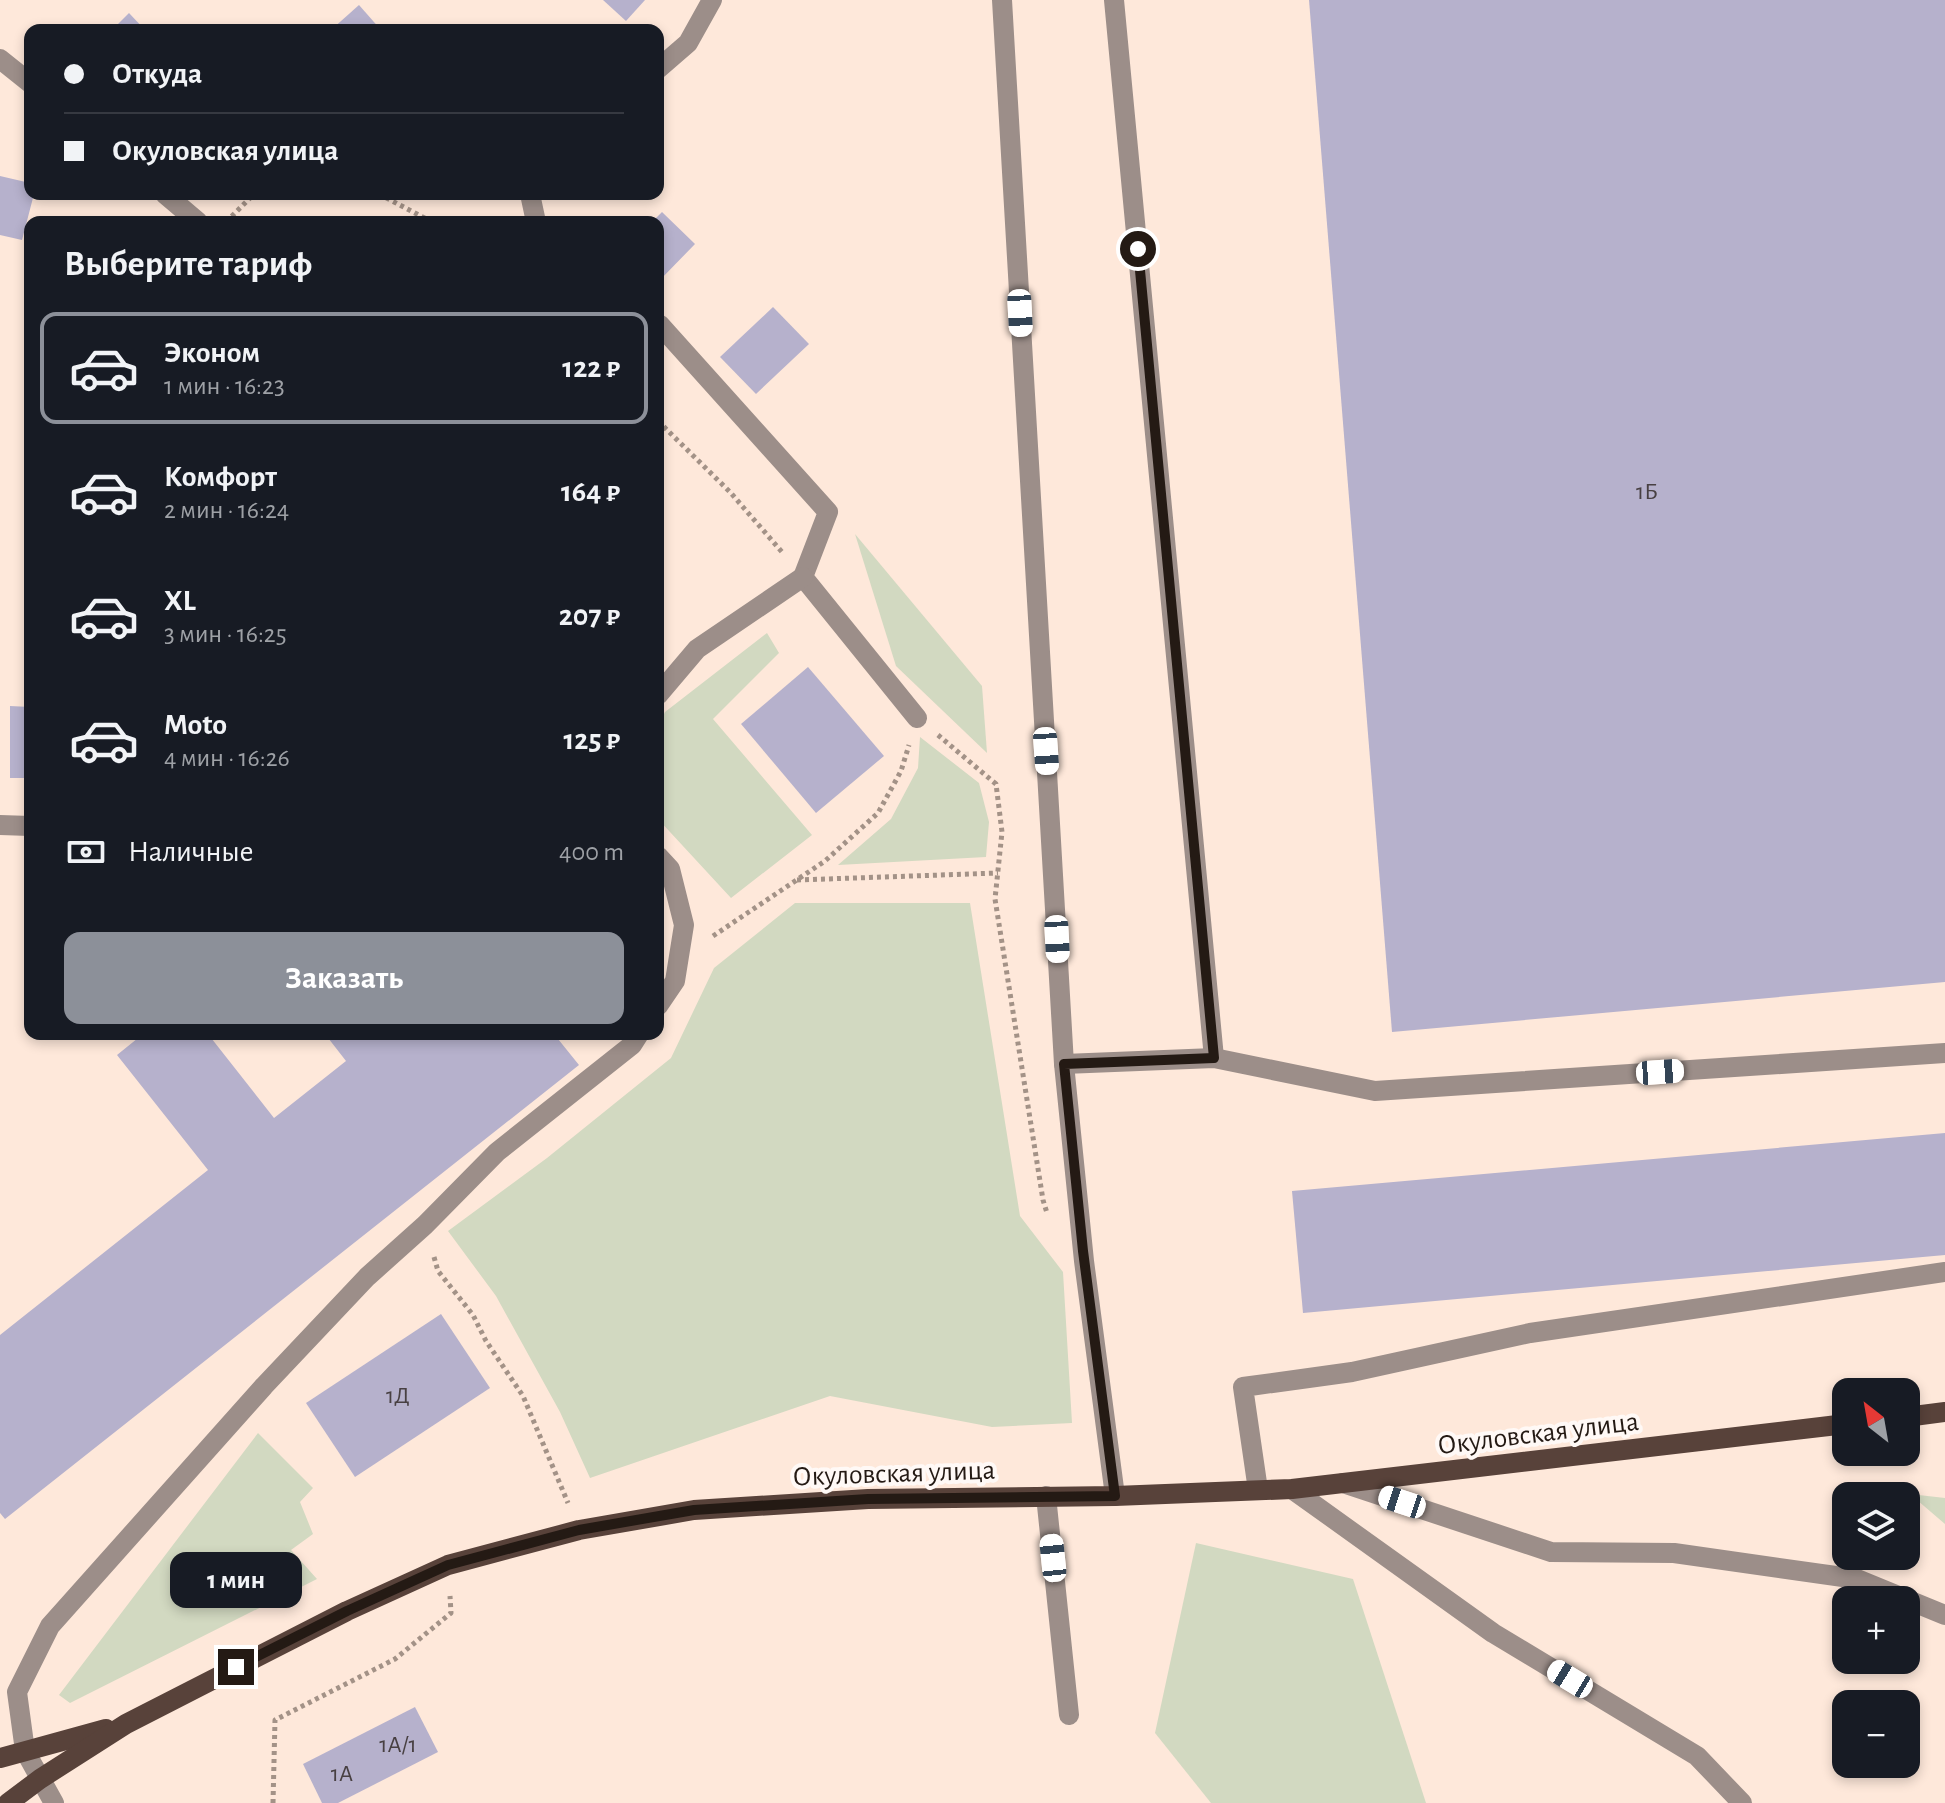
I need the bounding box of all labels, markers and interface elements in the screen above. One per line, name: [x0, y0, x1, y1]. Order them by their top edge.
text: Откуда: [112, 59, 202, 89]
text: Окуловская улица: [112, 136, 339, 166]
route start: [1120, 231, 1156, 267]
text: Выберите тариф: [64, 246, 312, 282]
car: [1007, 288, 1033, 338]
icon: car: [68, 332, 140, 404]
text: Эконом: [164, 338, 260, 368]
text: 122 ₽: [562, 353, 620, 383]
text: 1 мин · 16:23: [164, 373, 285, 399]
icon: car: [68, 456, 140, 528]
text: Комфорт: [164, 462, 277, 492]
text: 164 ₽: [561, 477, 620, 507]
house number: 1Б: [1636, 480, 1658, 504]
text: 2 мин · 16:24: [164, 497, 289, 523]
icon: car: [68, 580, 140, 652]
text: XL: [164, 586, 196, 616]
text: 207 ₽: [559, 601, 620, 631]
text: 3 мин · 16:25: [164, 621, 287, 647]
icon: car: [68, 704, 140, 776]
text: Moto: [164, 710, 227, 740]
text: 125 ₽: [564, 725, 620, 755]
car: [1032, 726, 1060, 776]
text: 4 мин · 16:26: [164, 745, 290, 771]
icon: cash: [64, 830, 108, 874]
text: Наличные: [128, 837, 254, 867]
text: 400 m: [559, 839, 624, 865]
car: [1044, 914, 1070, 964]
button: Заказать: [64, 932, 624, 1024]
car: [1635, 1058, 1685, 1086]
north arrow: [1832, 1378, 1920, 1466]
map controls: [1832, 1378, 1920, 1778]
house number: 1Д: [386, 1384, 410, 1408]
street label: Окуловская улица: [1436, 1408, 1641, 1460]
street label: Окуловская улица: [792, 1456, 996, 1492]
button: layers: [1832, 1482, 1920, 1570]
car: [1375, 1483, 1429, 1521]
car: [1039, 1533, 1067, 1583]
callout: 1 мин: [170, 1551, 302, 1607]
text: 1 мин: [207, 1567, 265, 1593]
button: +: [1832, 1586, 1920, 1674]
route end: [218, 1649, 254, 1685]
car: [1543, 1656, 1597, 1702]
button: −: [1832, 1690, 1920, 1778]
house number: 1А/1: [379, 1733, 417, 1757]
house number: 1А: [331, 1762, 353, 1786]

